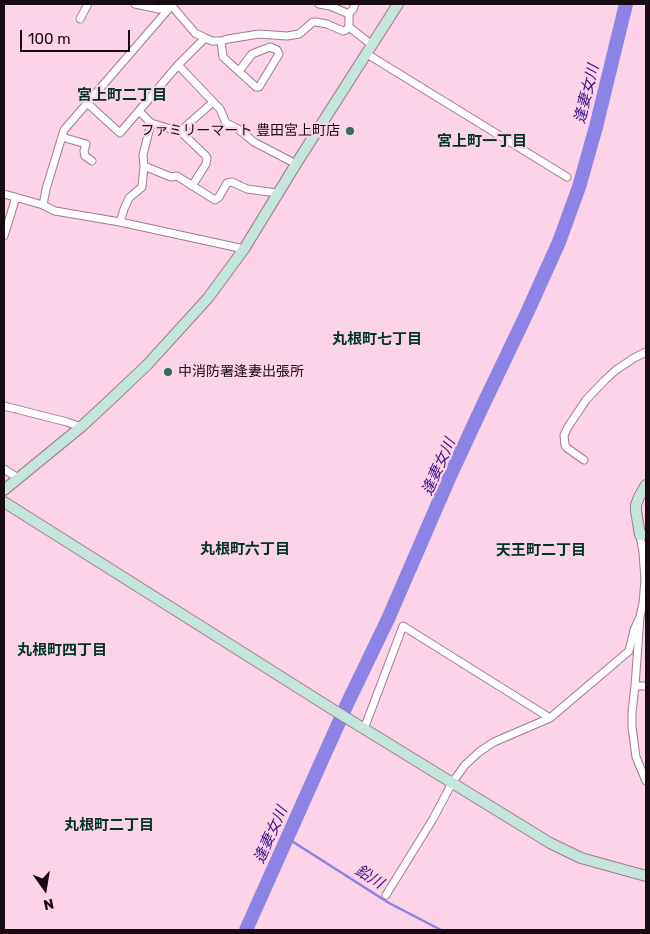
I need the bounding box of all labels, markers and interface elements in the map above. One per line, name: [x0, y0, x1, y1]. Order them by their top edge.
scale bar: [22, 20, 132, 52]
text: 100 m: [28, 30, 70, 48]
water label: 逢妻女川: [571, 63, 603, 125]
district label: 宮上町二丁目: [77, 87, 167, 105]
place label: ファミリーマート 豊田宮上町店: [141, 123, 340, 139]
marker: ファミリーマート 豊田宮上町店: [344, 125, 356, 137]
district label: 宮上町一丁目: [437, 133, 527, 151]
district label: 丸根町七丁目: [332, 331, 422, 349]
place label: 中消防署逢妻出張所: [178, 364, 304, 380]
marker: 中消防署逢妻出張所: [162, 366, 174, 378]
water label: 逢妻女川: [419, 436, 459, 498]
district label: 丸根町六丁目: [200, 541, 290, 559]
district label: 天王町二丁目: [496, 542, 586, 560]
district label: 丸根町四丁目: [17, 642, 107, 660]
water label: 逢妻女川: [251, 804, 291, 866]
district label: 丸根町二丁目: [64, 817, 154, 835]
water label: 鉛川: [352, 861, 386, 893]
north arrow: [20, 864, 70, 914]
text: N: [42, 895, 55, 914]

